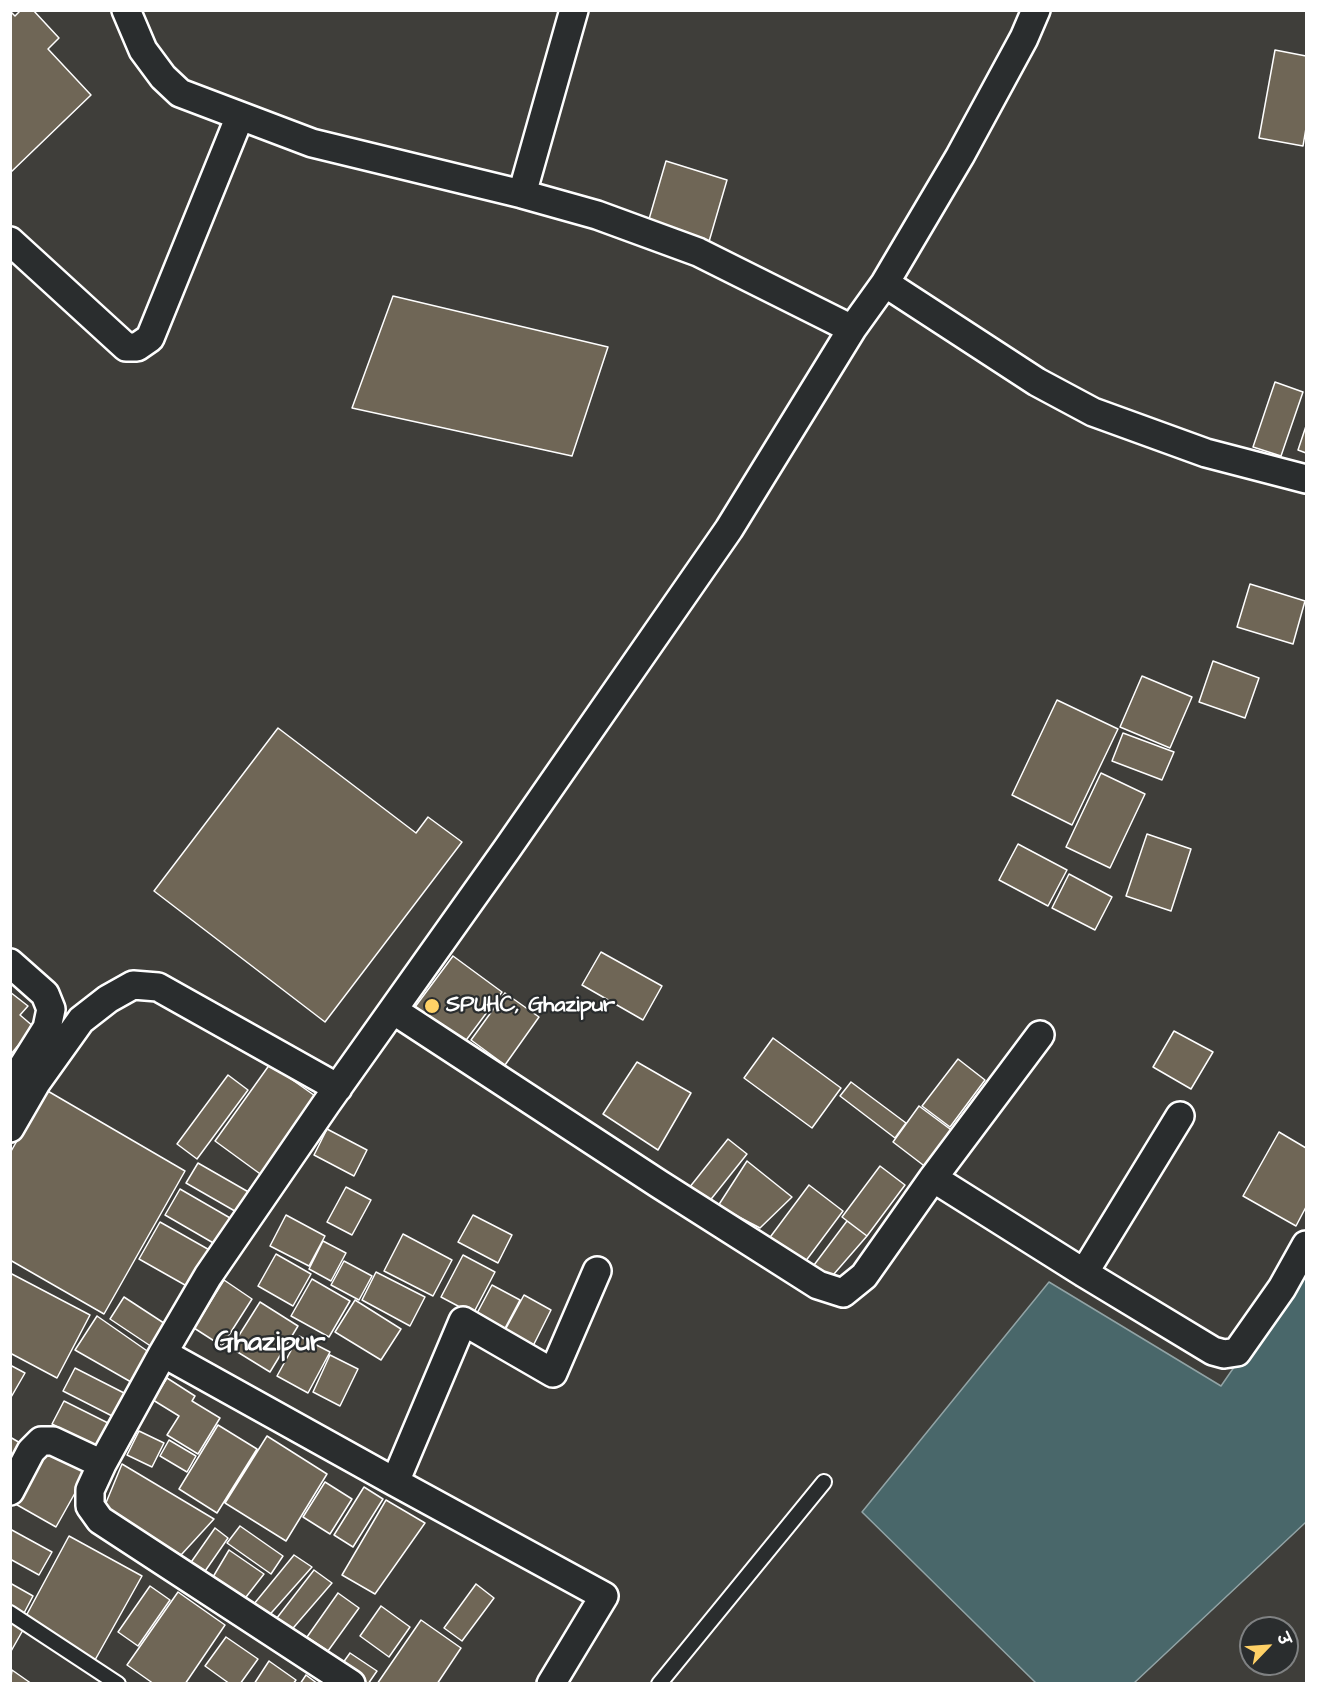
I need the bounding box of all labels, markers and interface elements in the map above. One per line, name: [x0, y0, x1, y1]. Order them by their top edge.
place label: SPUHC, Ghazipur: [446, 993, 615, 1019]
marker: SPUHC, Ghazipur: [423, 997, 441, 1015]
district label: Ghazipur: [215, 1327, 325, 1361]
north arrow: [1239, 1616, 1299, 1676]
text: उ: [1271, 1630, 1296, 1649]

